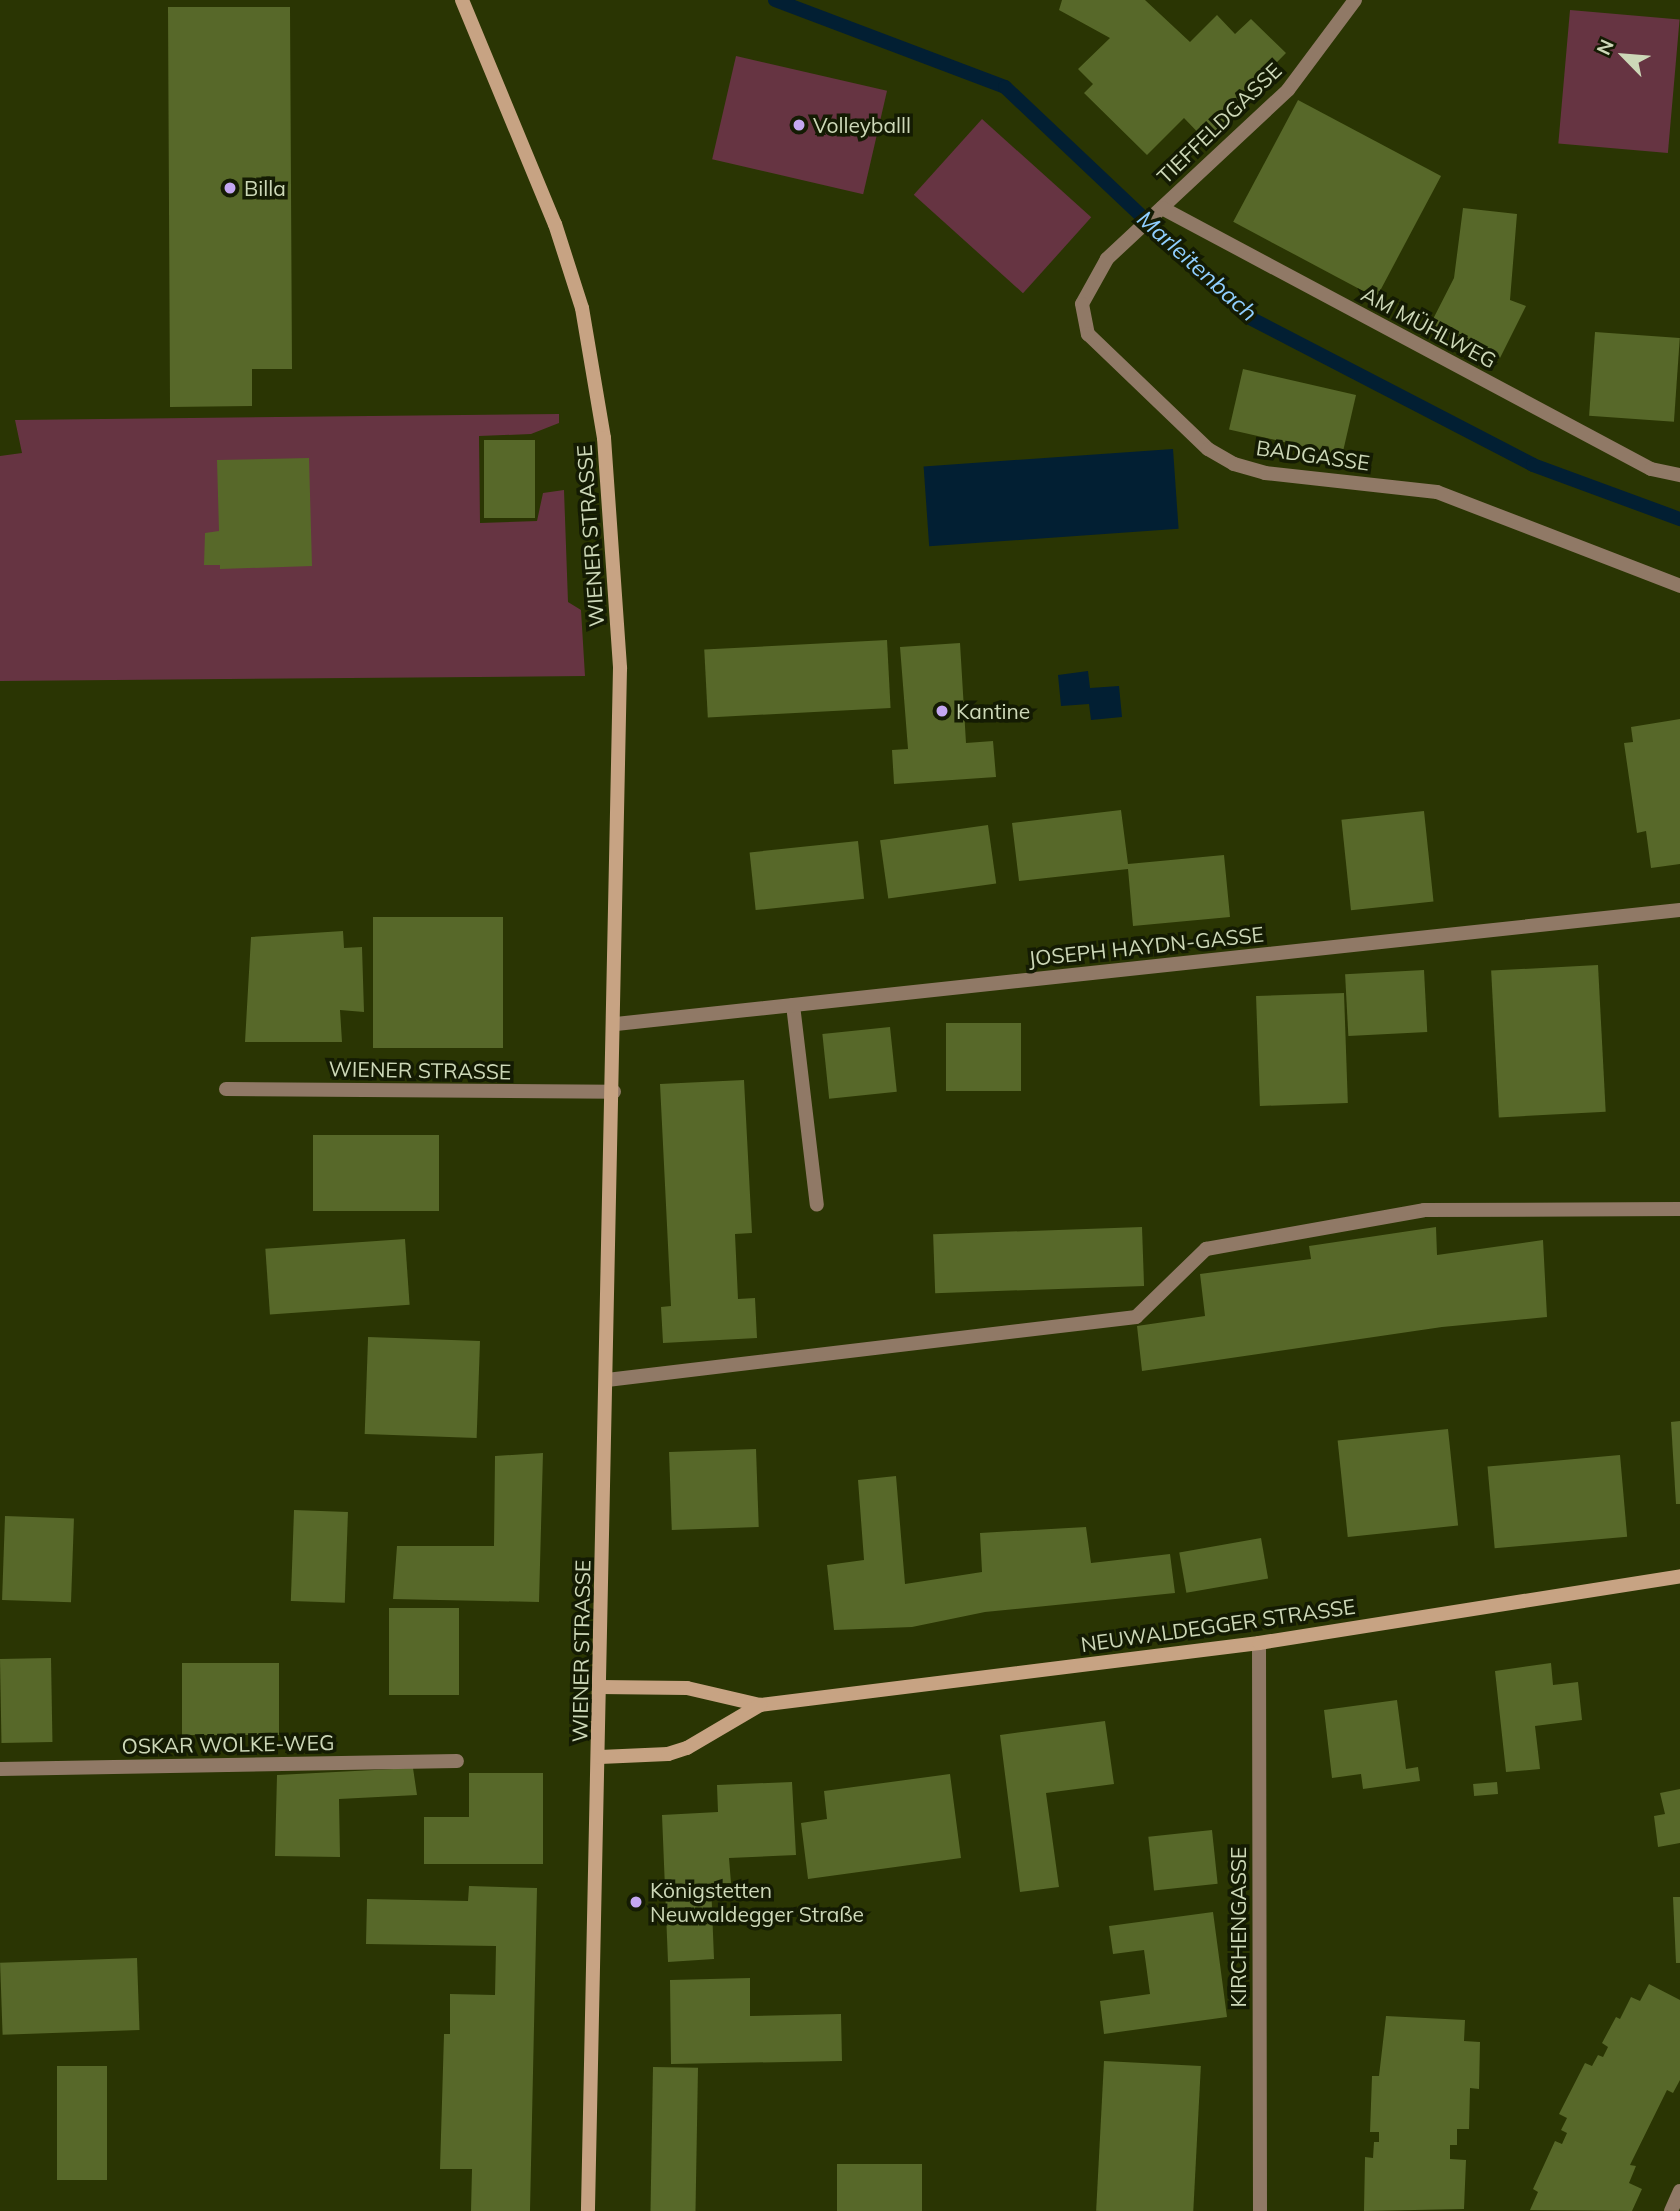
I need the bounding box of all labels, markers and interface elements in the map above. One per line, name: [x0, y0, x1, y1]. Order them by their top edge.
north arrow: [1589, 21, 1659, 91]
text: N: [1591, 36, 1619, 59]
street label: TIEFFELDGASSE: [1152, 57, 1286, 189]
place label: Volleyballl: [813, 112, 911, 138]
marker: Volleyballl: [791, 117, 807, 133]
place label: Billa: [244, 175, 286, 201]
marker: Billa: [222, 180, 238, 196]
water label: Marleitenbach: [1131, 205, 1263, 327]
street label: AM MÜHLWEG: [1357, 281, 1501, 373]
street label: BADGASSE: [1255, 435, 1371, 475]
street label: WIENER STRASSE: [571, 444, 609, 628]
place label: Kantine: [956, 698, 1030, 724]
marker: Kantine: [934, 703, 950, 719]
street label: JOSEPH HAYDN-GASSE: [1027, 921, 1265, 971]
street label: WIENER STRASSE: [328, 1056, 512, 1084]
street label: WIENER STRASSE: [567, 1559, 595, 1743]
street label: NEUWALDEGGER STRASSE: [1079, 1593, 1357, 1657]
street label: OSKAR WOLKE-WEG: [121, 1730, 335, 1758]
street label: KIRCHENGASSE: [1225, 1847, 1251, 2007]
place label: Königstetten Neuwaldegger Straße: [650, 1877, 864, 1927]
marker: Königstetten Neuwaldegger Straße: [628, 1894, 644, 1910]

